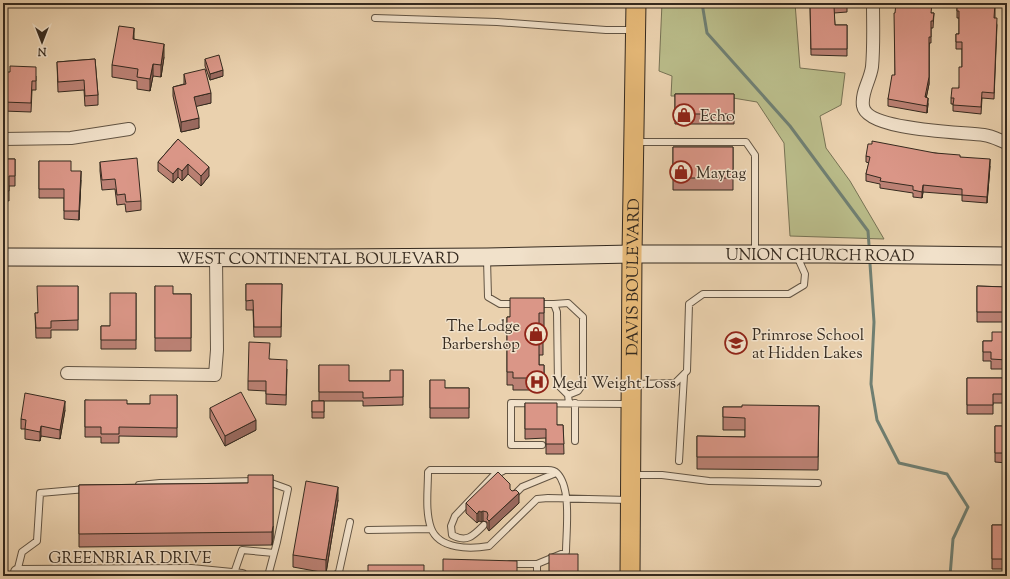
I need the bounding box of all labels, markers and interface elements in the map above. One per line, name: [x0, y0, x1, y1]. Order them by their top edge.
north arrow: [22, 22, 62, 62]
text: N: [37, 43, 47, 59]
shop icon: Echo: [671, 102, 697, 128]
place label: Echo: [700, 106, 735, 129]
shop icon: Maytag: [668, 159, 694, 185]
place label: Maytag: [696, 163, 746, 186]
street label: DAVIS BOULEVARD: [622, 198, 647, 356]
street label: UNION CHURCH ROAD: [725, 245, 915, 269]
street label: WEST CONTINENTAL BOULEVARD: [177, 248, 459, 272]
place label: The Lodge Barbershop: [442, 316, 520, 357]
shop icon: The Lodge Barbershop: [523, 321, 549, 347]
place label: Primrose School at Hidden Lakes: [752, 325, 865, 366]
school or university icon: Primrose School at Hidden Lakes: [723, 330, 749, 356]
hospital icon: Medi Weight Loss: [524, 369, 550, 395]
place label: Medi Weight Loss: [552, 373, 676, 396]
street label: GREENBRIAR DRIVE: [48, 548, 212, 571]

